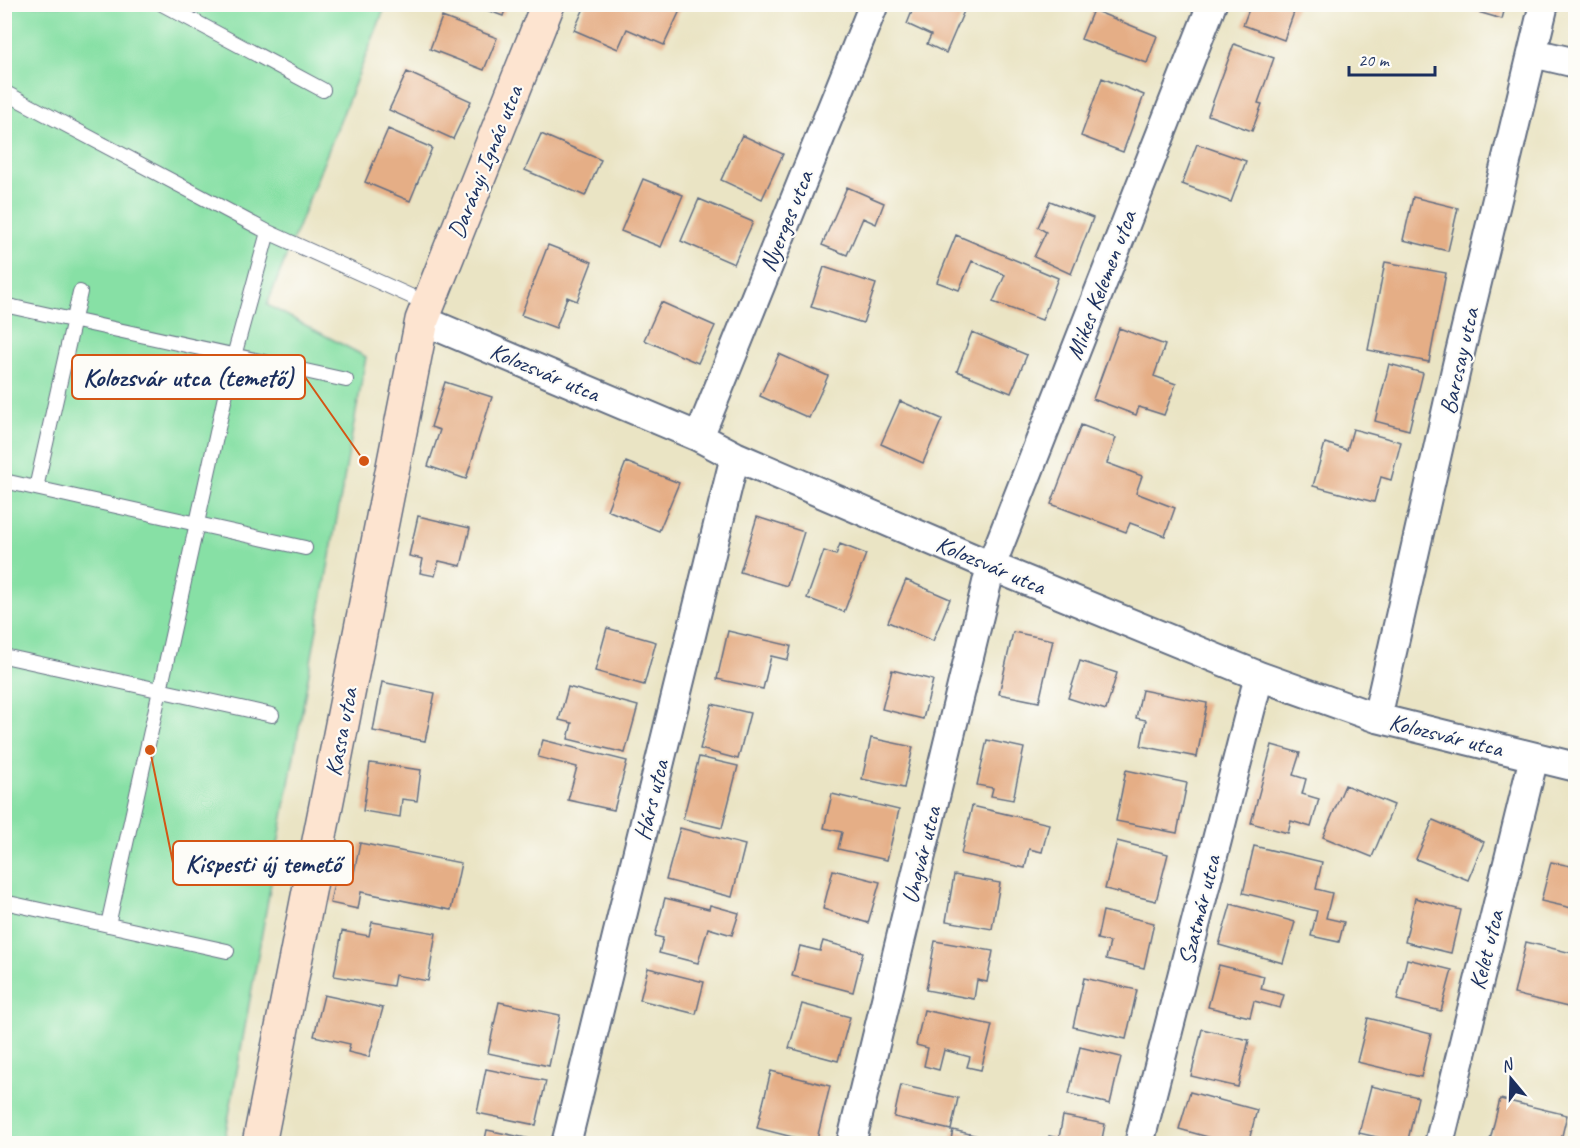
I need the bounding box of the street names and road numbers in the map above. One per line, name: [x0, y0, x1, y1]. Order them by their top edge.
street label: Darányi Ignác utca: [441, 80, 530, 243]
street label: Nyerges utca: [752, 165, 820, 276]
street label: Mikes Kelemen utca: [1059, 205, 1144, 364]
street label: Barcsay utca: [1432, 303, 1486, 417]
street label: Kolozsvár utca: [486, 336, 605, 409]
street label: Kolozsvár utca: [932, 529, 1051, 602]
street label: Kassa utca: [318, 684, 365, 779]
street label: Kolozsvár utca: [1386, 706, 1507, 764]
street label: Hárs utca: [627, 755, 676, 843]
street label: Ungvár utca: [894, 802, 948, 907]
street label: Szatmár utca: [1171, 851, 1227, 968]
street label: Kelet utca: [1462, 906, 1511, 993]

